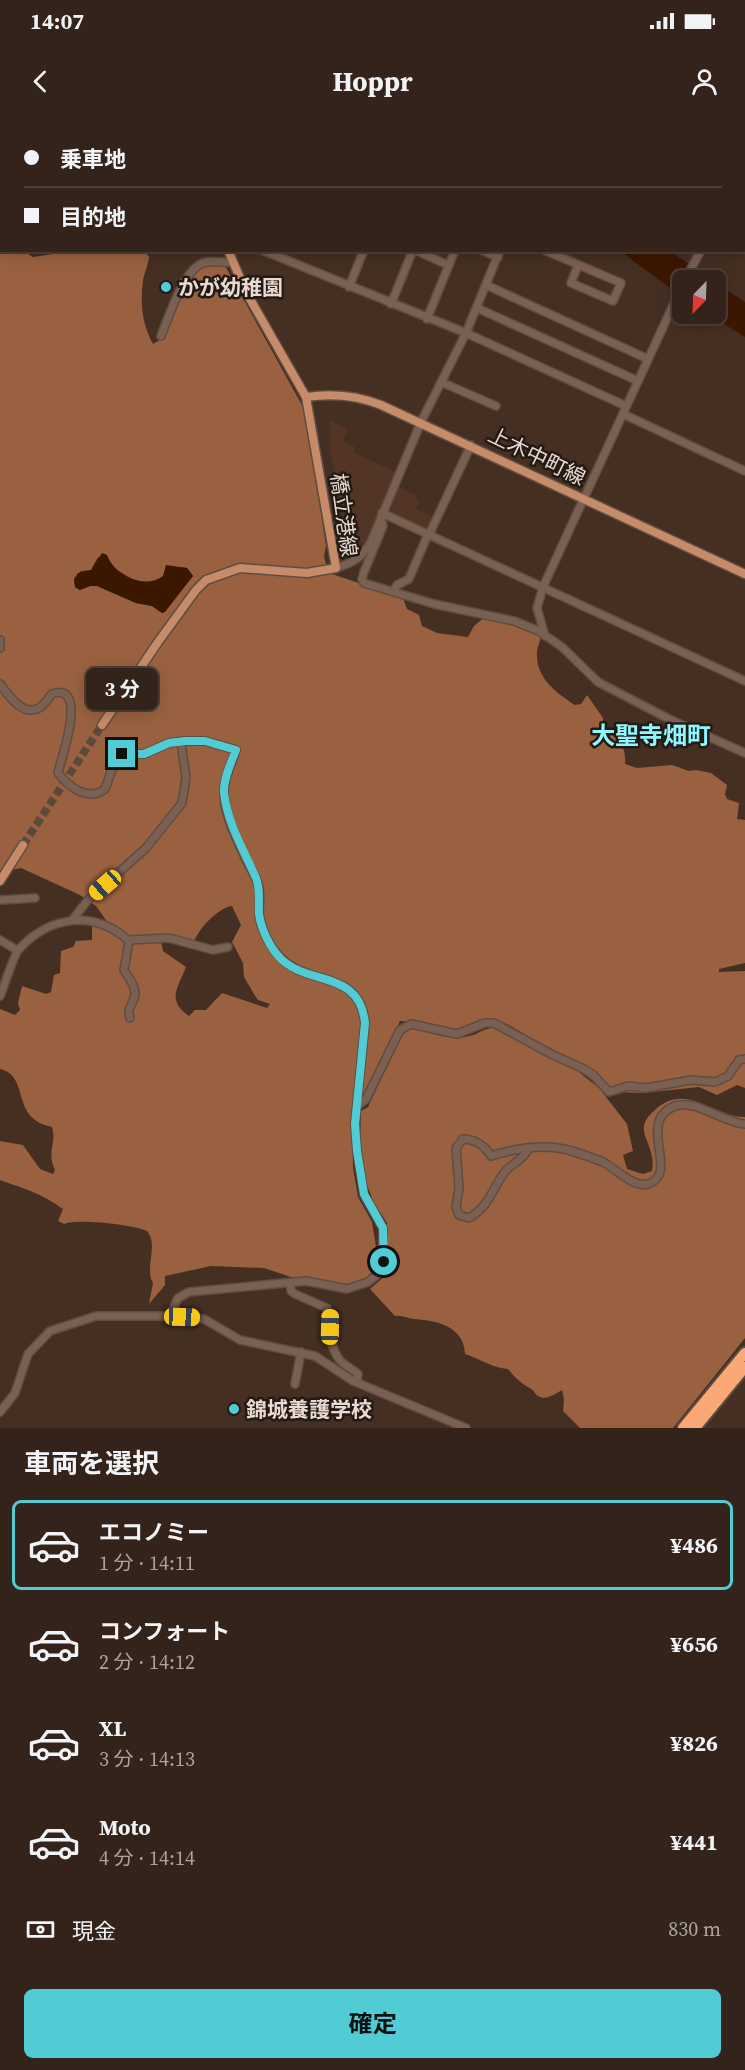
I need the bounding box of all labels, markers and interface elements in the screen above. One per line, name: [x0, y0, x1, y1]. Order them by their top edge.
text: 14:07: [30, 6, 84, 36]
text: Hoppr: [332, 63, 413, 100]
icon: back: [24, 65, 57, 98]
icon: person: [688, 65, 721, 98]
text: 乗車地: [60, 144, 126, 174]
text: 目的地: [60, 202, 126, 232]
north arrow: [672, 270, 726, 324]
map controls: [672, 270, 726, 324]
place label: かが幼稚園: [178, 273, 283, 302]
marker: かが幼稚園: [159, 280, 173, 294]
street label: 上木中町線: [483, 420, 591, 492]
street label: 橋立港線: [324, 471, 364, 559]
callout: 3 分: [86, 667, 158, 709]
text: 3 分: [104, 675, 140, 703]
district label: 大聖寺畑町: [591, 719, 711, 752]
route end: [108, 740, 135, 767]
car: [86, 866, 124, 904]
route start: [370, 1248, 397, 1275]
car: [164, 1307, 200, 1327]
car: [321, 1309, 339, 1345]
place label: 錦城養護学校: [246, 1395, 372, 1424]
marker: 錦城養護学校: [227, 1402, 241, 1416]
text: 車両を選択: [24, 1445, 159, 1482]
text: エコノミー: [99, 1517, 209, 1547]
icon: car: [27, 1518, 81, 1572]
text: ¥486: [670, 1530, 718, 1560]
text: 1 分 · 14:11: [99, 1549, 195, 1577]
text: コンフォート: [99, 1616, 230, 1646]
icon: car: [27, 1617, 81, 1671]
text: ¥656: [670, 1629, 718, 1659]
text: 2 分 · 14:12: [99, 1648, 195, 1676]
text: XL: [99, 1713, 126, 1743]
icon: car: [27, 1716, 81, 1770]
text: ¥826: [670, 1728, 718, 1758]
text: 3 分 · 14:13: [99, 1745, 195, 1773]
text: Moto: [99, 1812, 151, 1842]
icon: car: [27, 1815, 81, 1869]
text: ¥441: [670, 1827, 718, 1857]
text: 4 分 · 14:14: [99, 1844, 195, 1872]
icon: cash: [24, 1913, 57, 1946]
text: 830 m: [668, 1915, 721, 1943]
text: 現金: [72, 1916, 116, 1946]
button: 確定: [24, 1989, 721, 2058]

